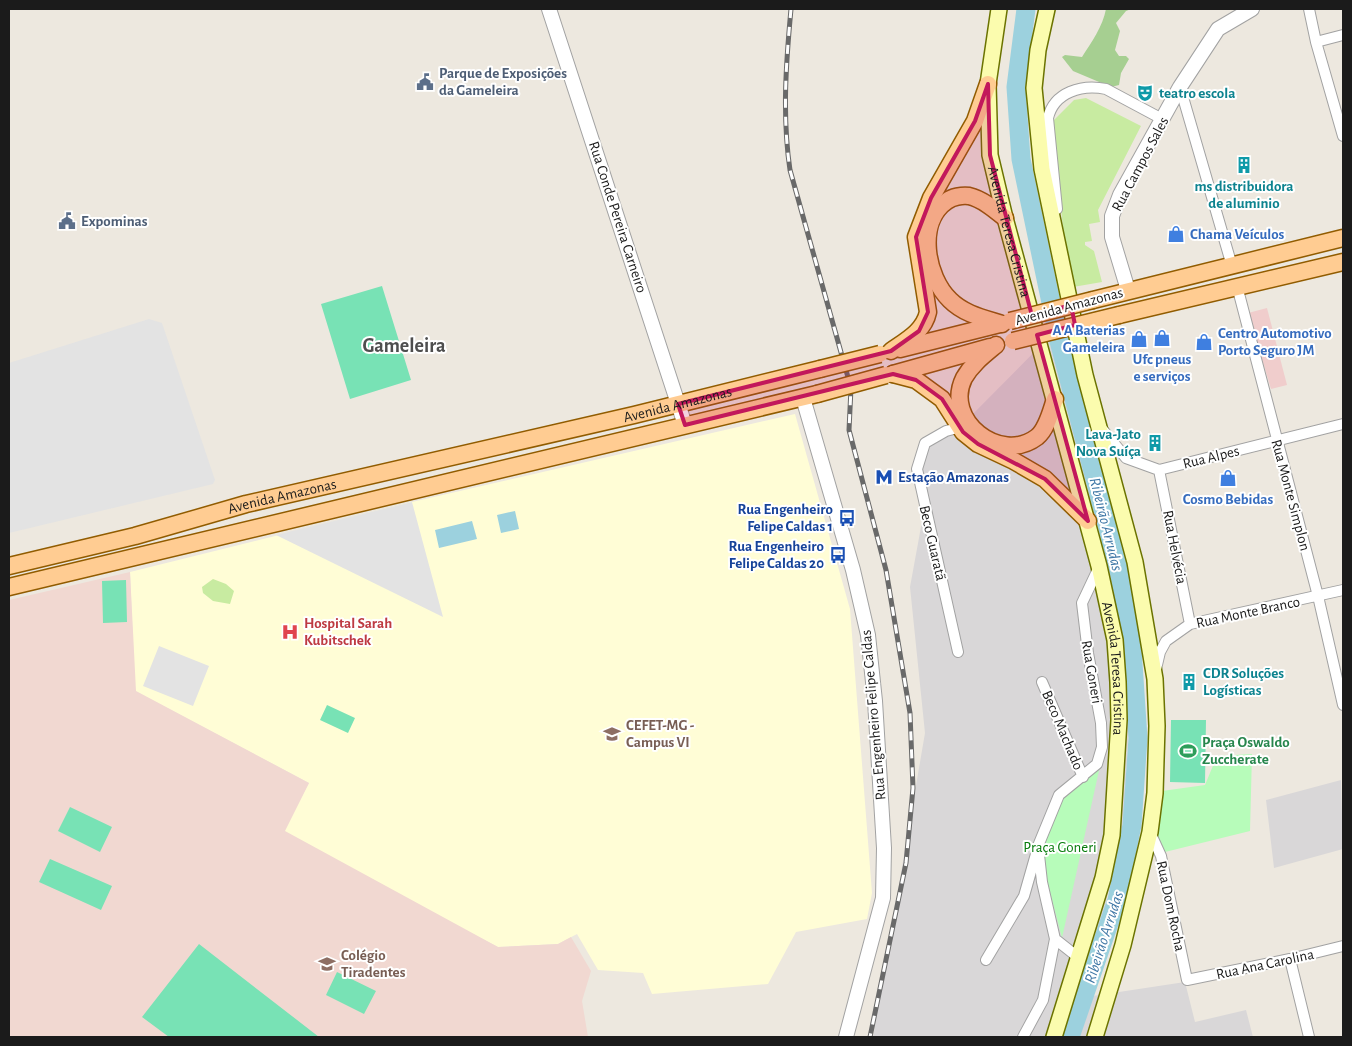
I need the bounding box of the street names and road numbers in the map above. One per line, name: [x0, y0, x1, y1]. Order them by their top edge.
street label: Rua Campos Sales: [1109, 115, 1172, 214]
street label: Rua Conde Pereira Carneiro: [586, 140, 649, 295]
street label: Avenida Teresa Cristina: [985, 165, 1033, 299]
street label: Avenida Amazonas: [1014, 285, 1125, 328]
street label: Avenida Amazonas: [622, 384, 733, 425]
street label: Rua Monte Simplon: [1268, 438, 1313, 552]
street label: Rua Alpes: [1181, 443, 1241, 472]
street label: Avenida Amazonas: [226, 477, 338, 517]
street label: Beco Guaratã: [917, 504, 948, 582]
street label: Rua Helvécia: [1160, 509, 1189, 585]
street label: Rua Monte Branco: [1195, 594, 1301, 631]
street label: Avenida Teresa Cristina: [1099, 600, 1126, 736]
street label: Rua Engenheiro Felipe Caldas: [859, 629, 888, 801]
street label: Rua Goneri: [1079, 639, 1104, 705]
street label: Beco Machado: [1039, 688, 1086, 772]
street label: Rua Dom Rocha: [1154, 859, 1187, 953]
street label: Rua Ana Carolina: [1215, 947, 1315, 982]

